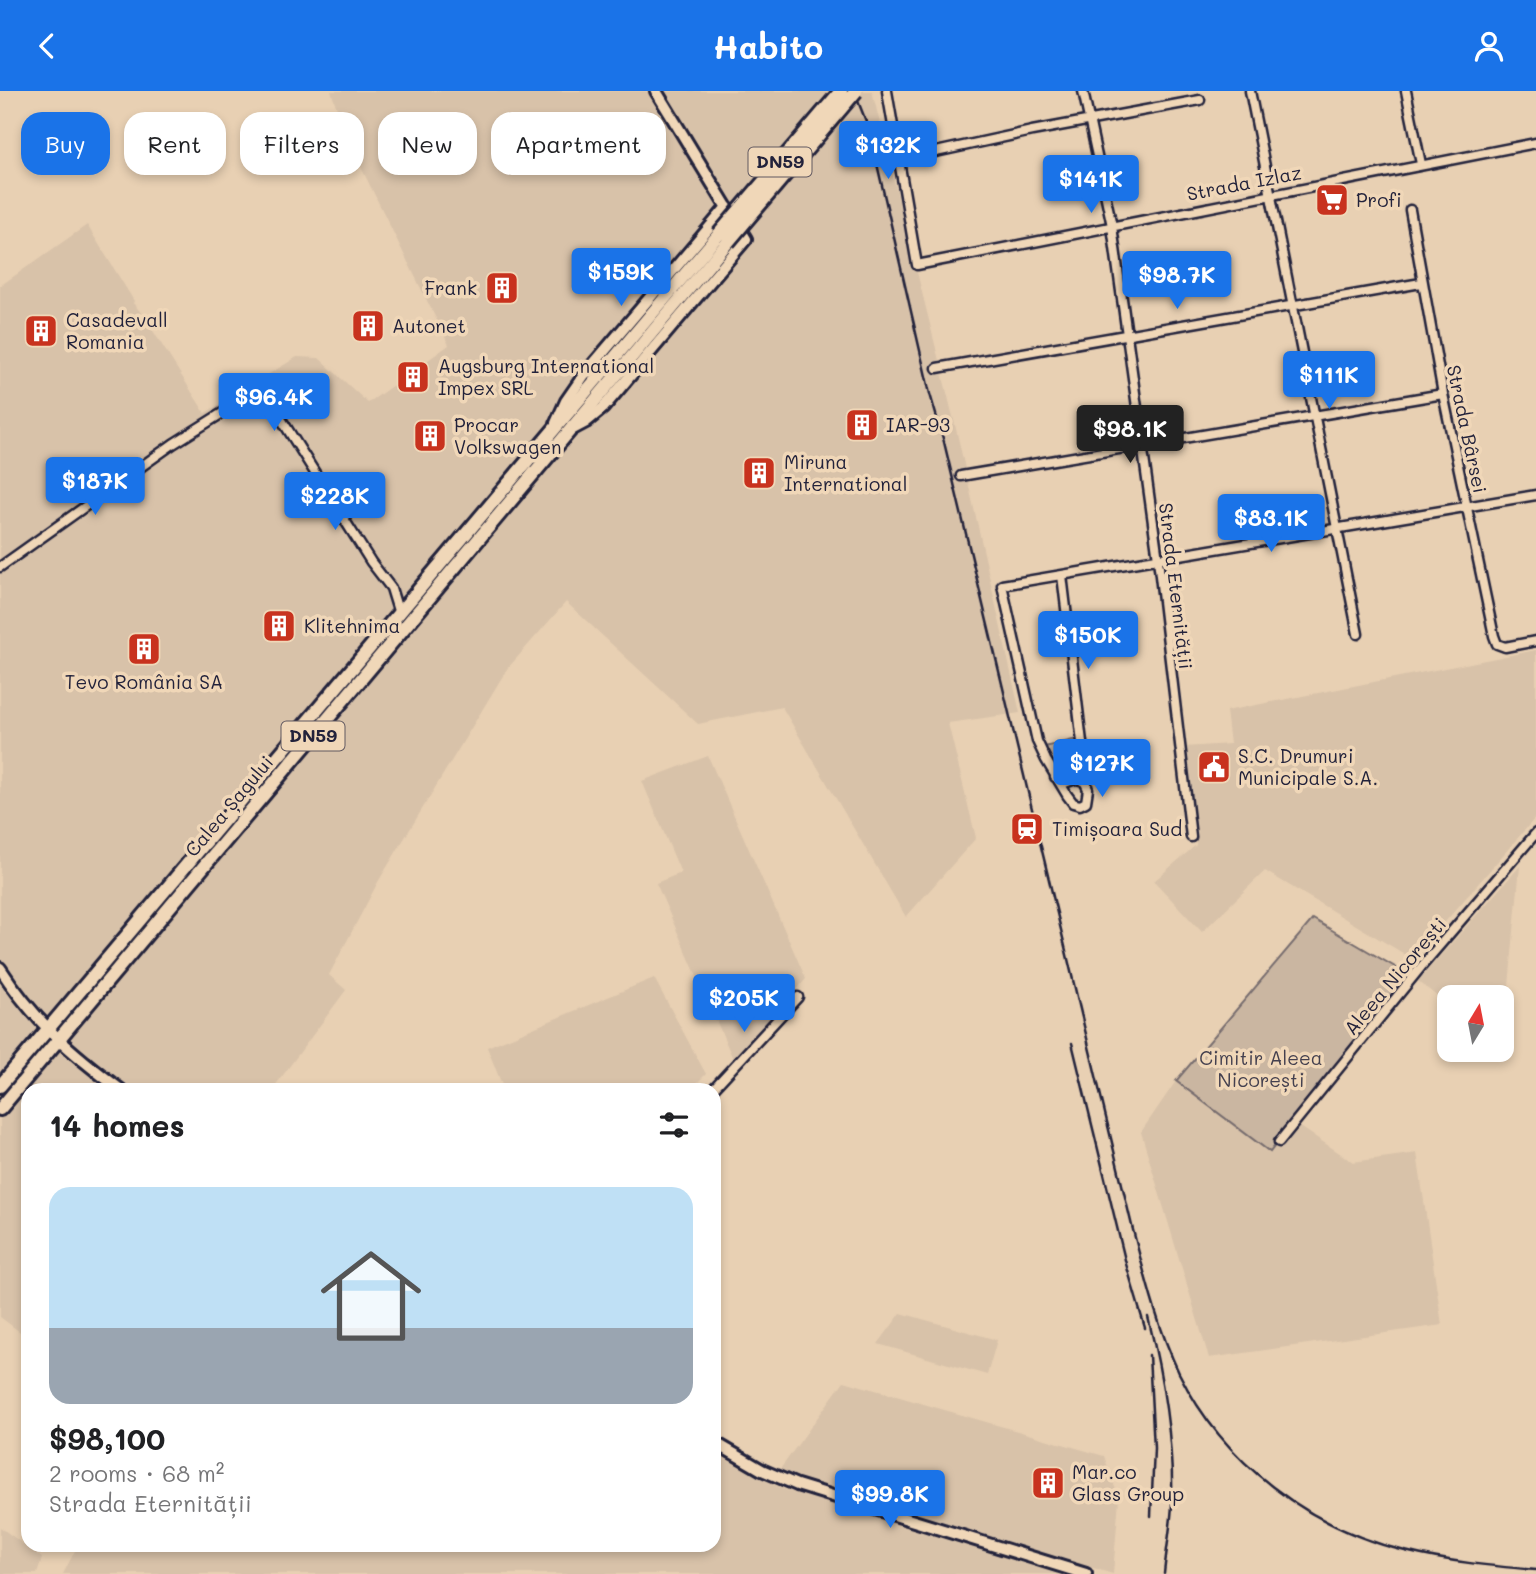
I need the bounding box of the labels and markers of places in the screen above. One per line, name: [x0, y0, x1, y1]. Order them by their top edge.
pin: $132K: [839, 122, 937, 181]
pin: $141K: [1042, 155, 1140, 215]
supermarket icon: Profi: [1313, 181, 1351, 219]
place label: Profi: [1356, 187, 1402, 212]
pin: $159K: [572, 249, 670, 308]
pin: $98.7K: [1120, 251, 1234, 311]
building icon: Frank: [483, 269, 521, 307]
place label: Frank: [424, 275, 477, 300]
place label: Casadevall Romania: [66, 307, 168, 354]
building icon: Autonet: [349, 307, 387, 345]
building icon: Casadevall Romania: [22, 312, 60, 350]
place label: Autonet: [392, 313, 466, 338]
pin: $111K: [1280, 351, 1378, 411]
place label: Augsburg International Impex SRL: [438, 353, 654, 400]
building icon: Augsburg International Impex SRL: [394, 358, 432, 396]
pin: $96.4K: [217, 373, 331, 433]
pin: $98.1K: [1073, 405, 1187, 465]
building icon: IAR-93: [843, 406, 881, 444]
place label: Procar Volkswagen: [454, 412, 561, 459]
place label: IAR-93: [886, 412, 950, 437]
building icon: Procar Volkswagen: [411, 417, 449, 455]
place label: Miruna International: [784, 449, 907, 496]
building icon: Miruna International: [740, 454, 778, 492]
pin: $187K: [46, 457, 144, 517]
pin: $228K: [286, 473, 384, 532]
pin: $83.1K: [1214, 495, 1328, 554]
building icon: Klitehnima: [260, 607, 298, 645]
pin: $150K: [1039, 611, 1137, 671]
place label: Klitehnima: [304, 613, 400, 638]
building icon: Tevo România SA: [125, 630, 163, 668]
place label: Tevo România SA: [65, 669, 223, 694]
pin: $127K: [1053, 739, 1151, 799]
place label: S.C. Drumuri Municipale S.A.: [1238, 743, 1378, 790]
public building icon: S.C. Drumuri Municipale S.A.: [1195, 748, 1233, 786]
station icon: Timișoara Sud: [1008, 810, 1046, 848]
place label: Timișoara Sud: [1052, 816, 1182, 842]
pin: $205K: [695, 975, 793, 1034]
place label: Mar.co Glass Group: [1072, 1459, 1184, 1506]
building icon: Mar.co Glass Group: [1029, 1464, 1067, 1502]
pin: $99.8K: [833, 1471, 947, 1530]

